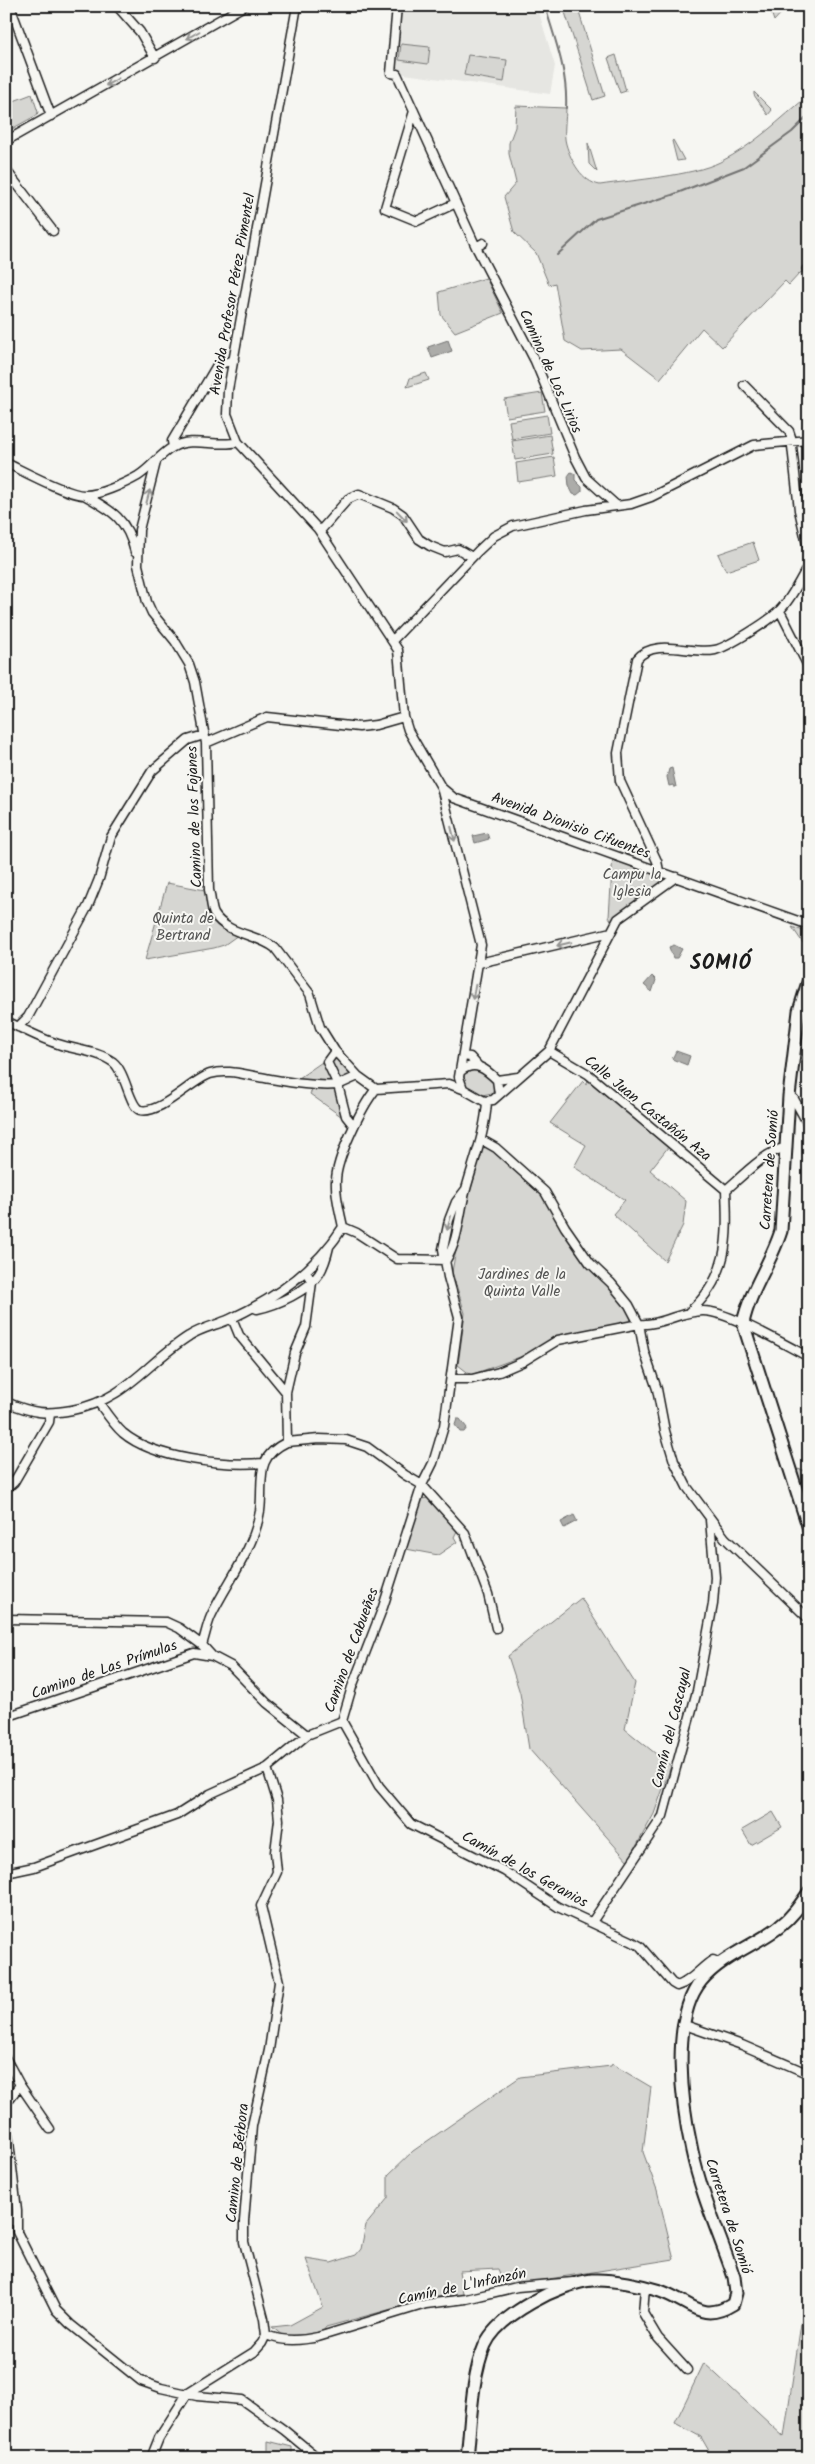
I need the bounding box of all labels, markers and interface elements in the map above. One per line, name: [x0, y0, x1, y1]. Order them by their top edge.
one-way arrow: [187, 31, 201, 41]
one-way arrow: [106, 77, 120, 87]
street label: Avenida Profesor Pérez Pimentel: [203, 191, 263, 397]
street label: Camino de Los Lirios: [512, 306, 588, 438]
one-way arrow: [144, 489, 153, 505]
one-way arrow: [396, 510, 408, 523]
street label: Camino de los Fojanes: [181, 745, 209, 888]
street label: Avenida Dionisio Cifuentes: [488, 786, 654, 866]
one-way arrow: [449, 825, 458, 841]
park label: Campu la Iglesia: [602, 863, 662, 904]
park label: Quinta de Bertrand: [152, 907, 214, 948]
one-way arrow: [556, 939, 572, 949]
district label: SOMIÓ: [690, 948, 753, 980]
one-way arrow: [468, 984, 478, 1000]
street label: Calle Juan Castañón Aza: [578, 1050, 716, 1168]
street label: Carretera de Somió: [754, 1108, 786, 1231]
one-way arrow: [444, 1215, 453, 1231]
park label: Jardines de la Quinta Valle: [478, 1263, 566, 1304]
street label: Camino de Cabueñes: [318, 1584, 386, 1716]
street label: Camino de Las Prímulas: [28, 1633, 181, 1706]
street label: Camín del Cascayal: [645, 1665, 699, 1791]
street label: Camín de los Geranios: [457, 1825, 593, 1915]
street label: Camino de Bérbora: [220, 2102, 256, 2224]
street label: Carretera de Somió: [698, 2155, 758, 2279]
street label: Camín de L'Infanzón: [396, 2262, 529, 2312]

